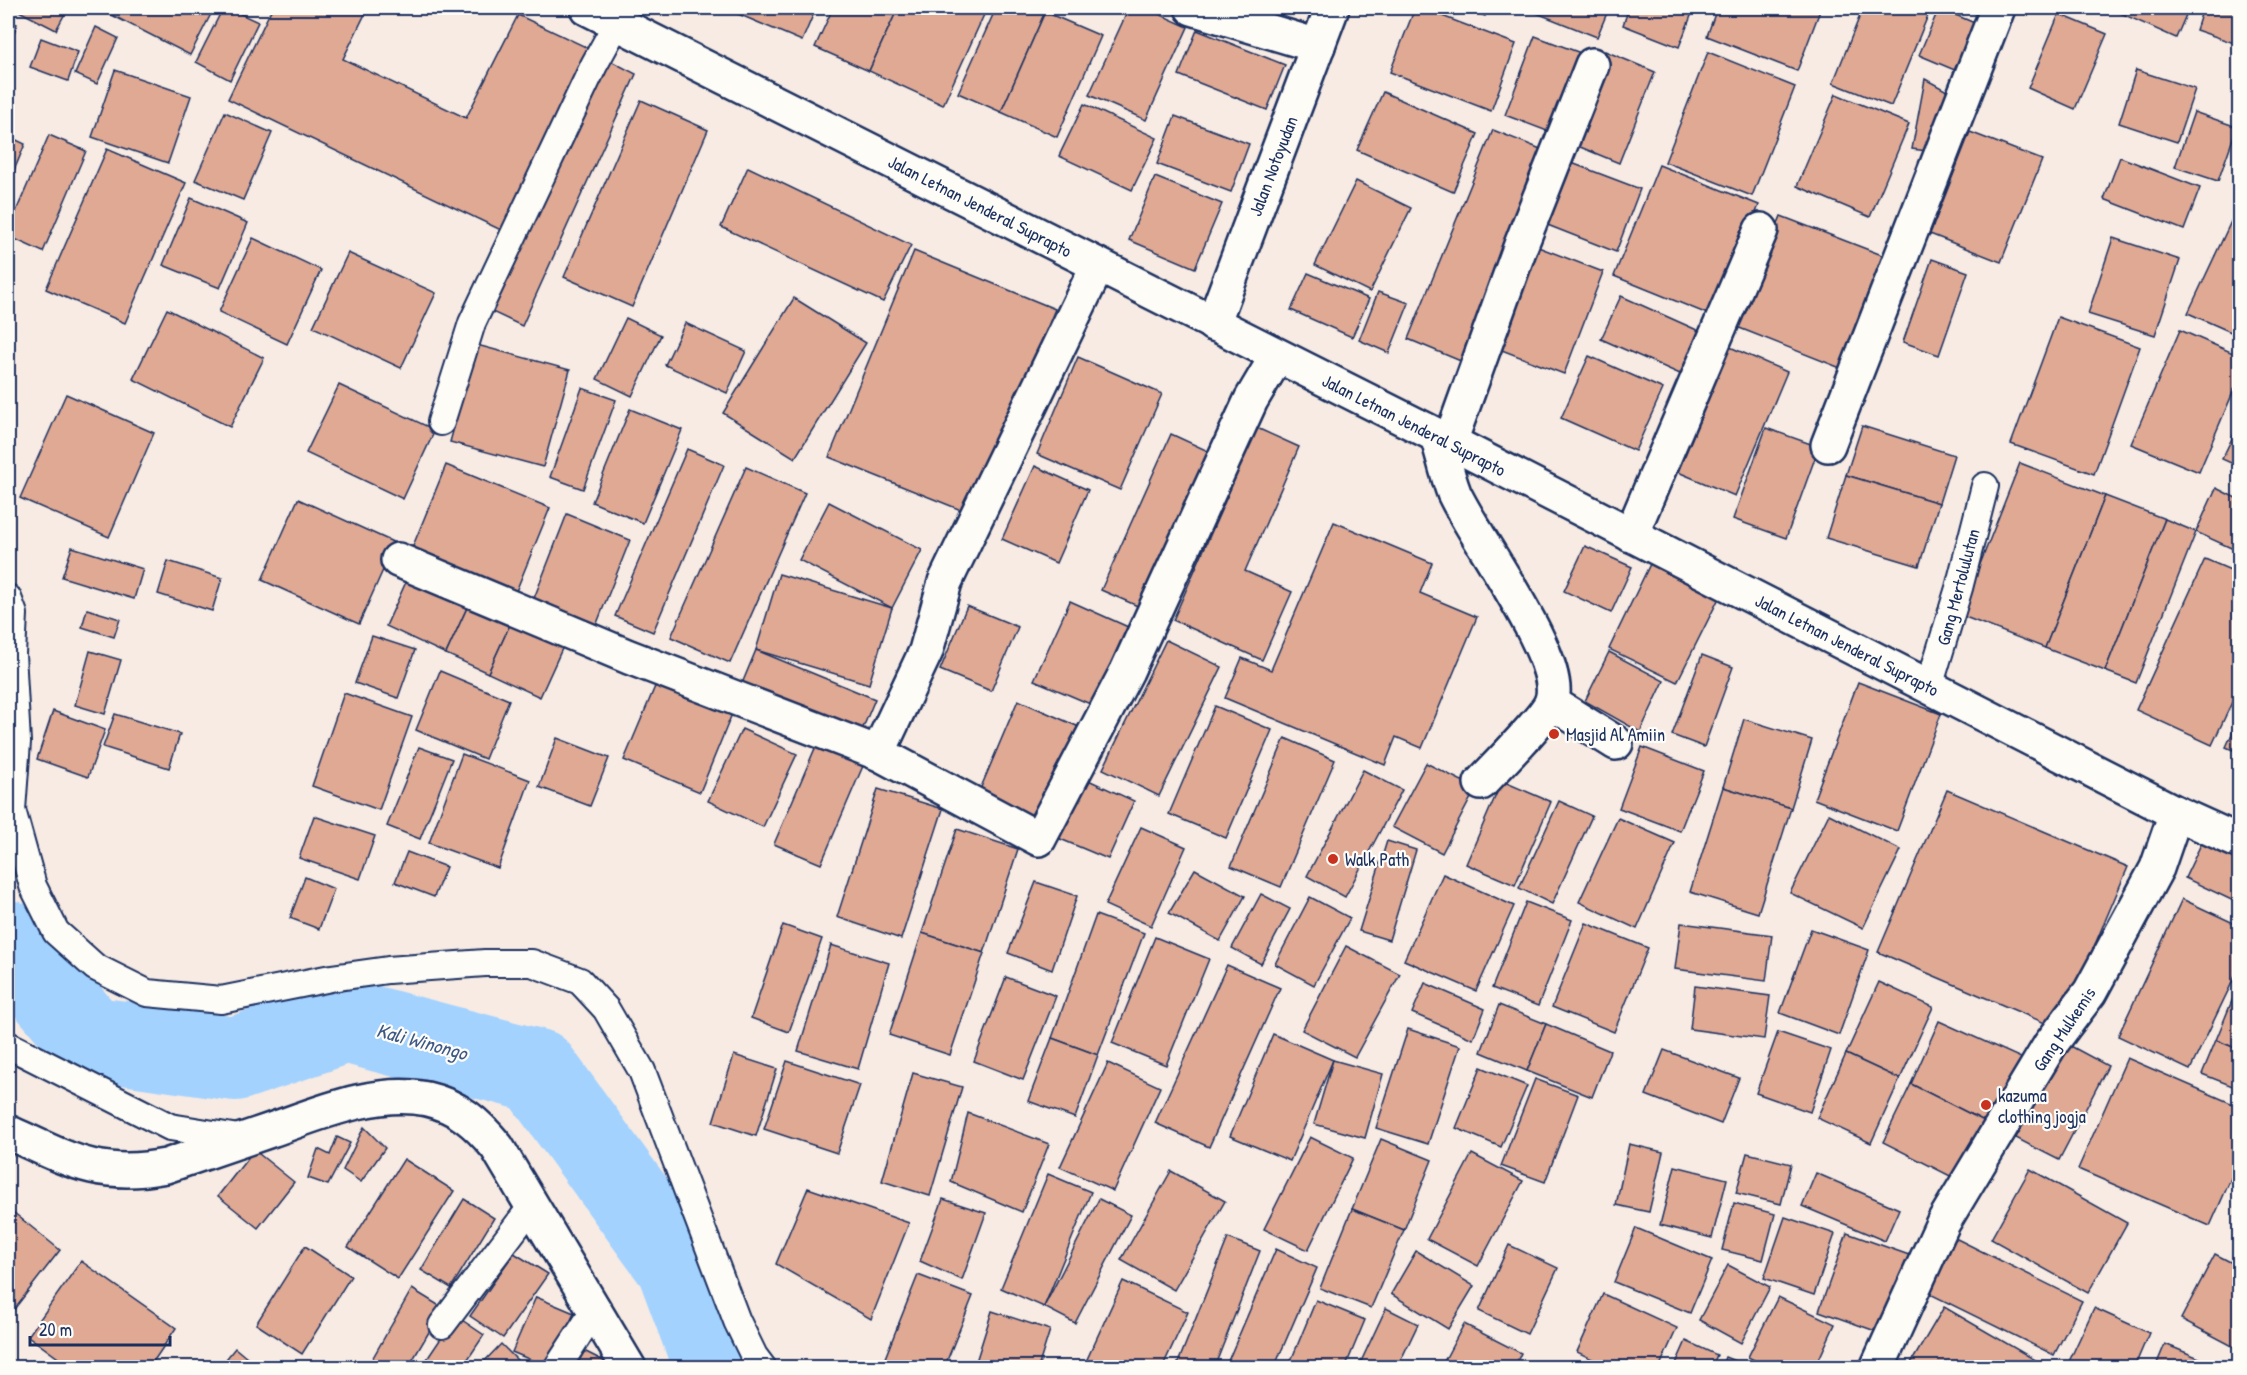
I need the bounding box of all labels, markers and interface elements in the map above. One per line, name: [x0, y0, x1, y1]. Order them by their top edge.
street label: Jalan Notoyudan: [1242, 112, 1304, 220]
street label: Jalan Letnan Jenderal Suprapto: [884, 149, 1076, 263]
street label: Jalan Letnan Jenderal Suprapto: [1318, 368, 1510, 482]
street label: Gang Mertolulutan: [1930, 526, 1986, 648]
street label: Jalan Letnan Jenderal Suprapto: [1751, 588, 1943, 702]
place label: Masjid Al Amiin: [1566, 722, 1665, 747]
marker: Masjid Al Amiin: [1547, 727, 1561, 741]
place label: Walk Path: [1345, 847, 1409, 872]
marker: Walk Path: [1326, 852, 1340, 866]
street label: Gang Mulkemis: [2027, 982, 2101, 1076]
water label: Kali Winongo: [374, 1016, 472, 1067]
place label: kazuma clothing jogja: [1998, 1083, 2086, 1129]
marker: kazuma clothing jogja: [1979, 1098, 1993, 1112]
scale bar: [30, 1309, 170, 1347]
text: 20 m: [39, 1317, 72, 1342]

